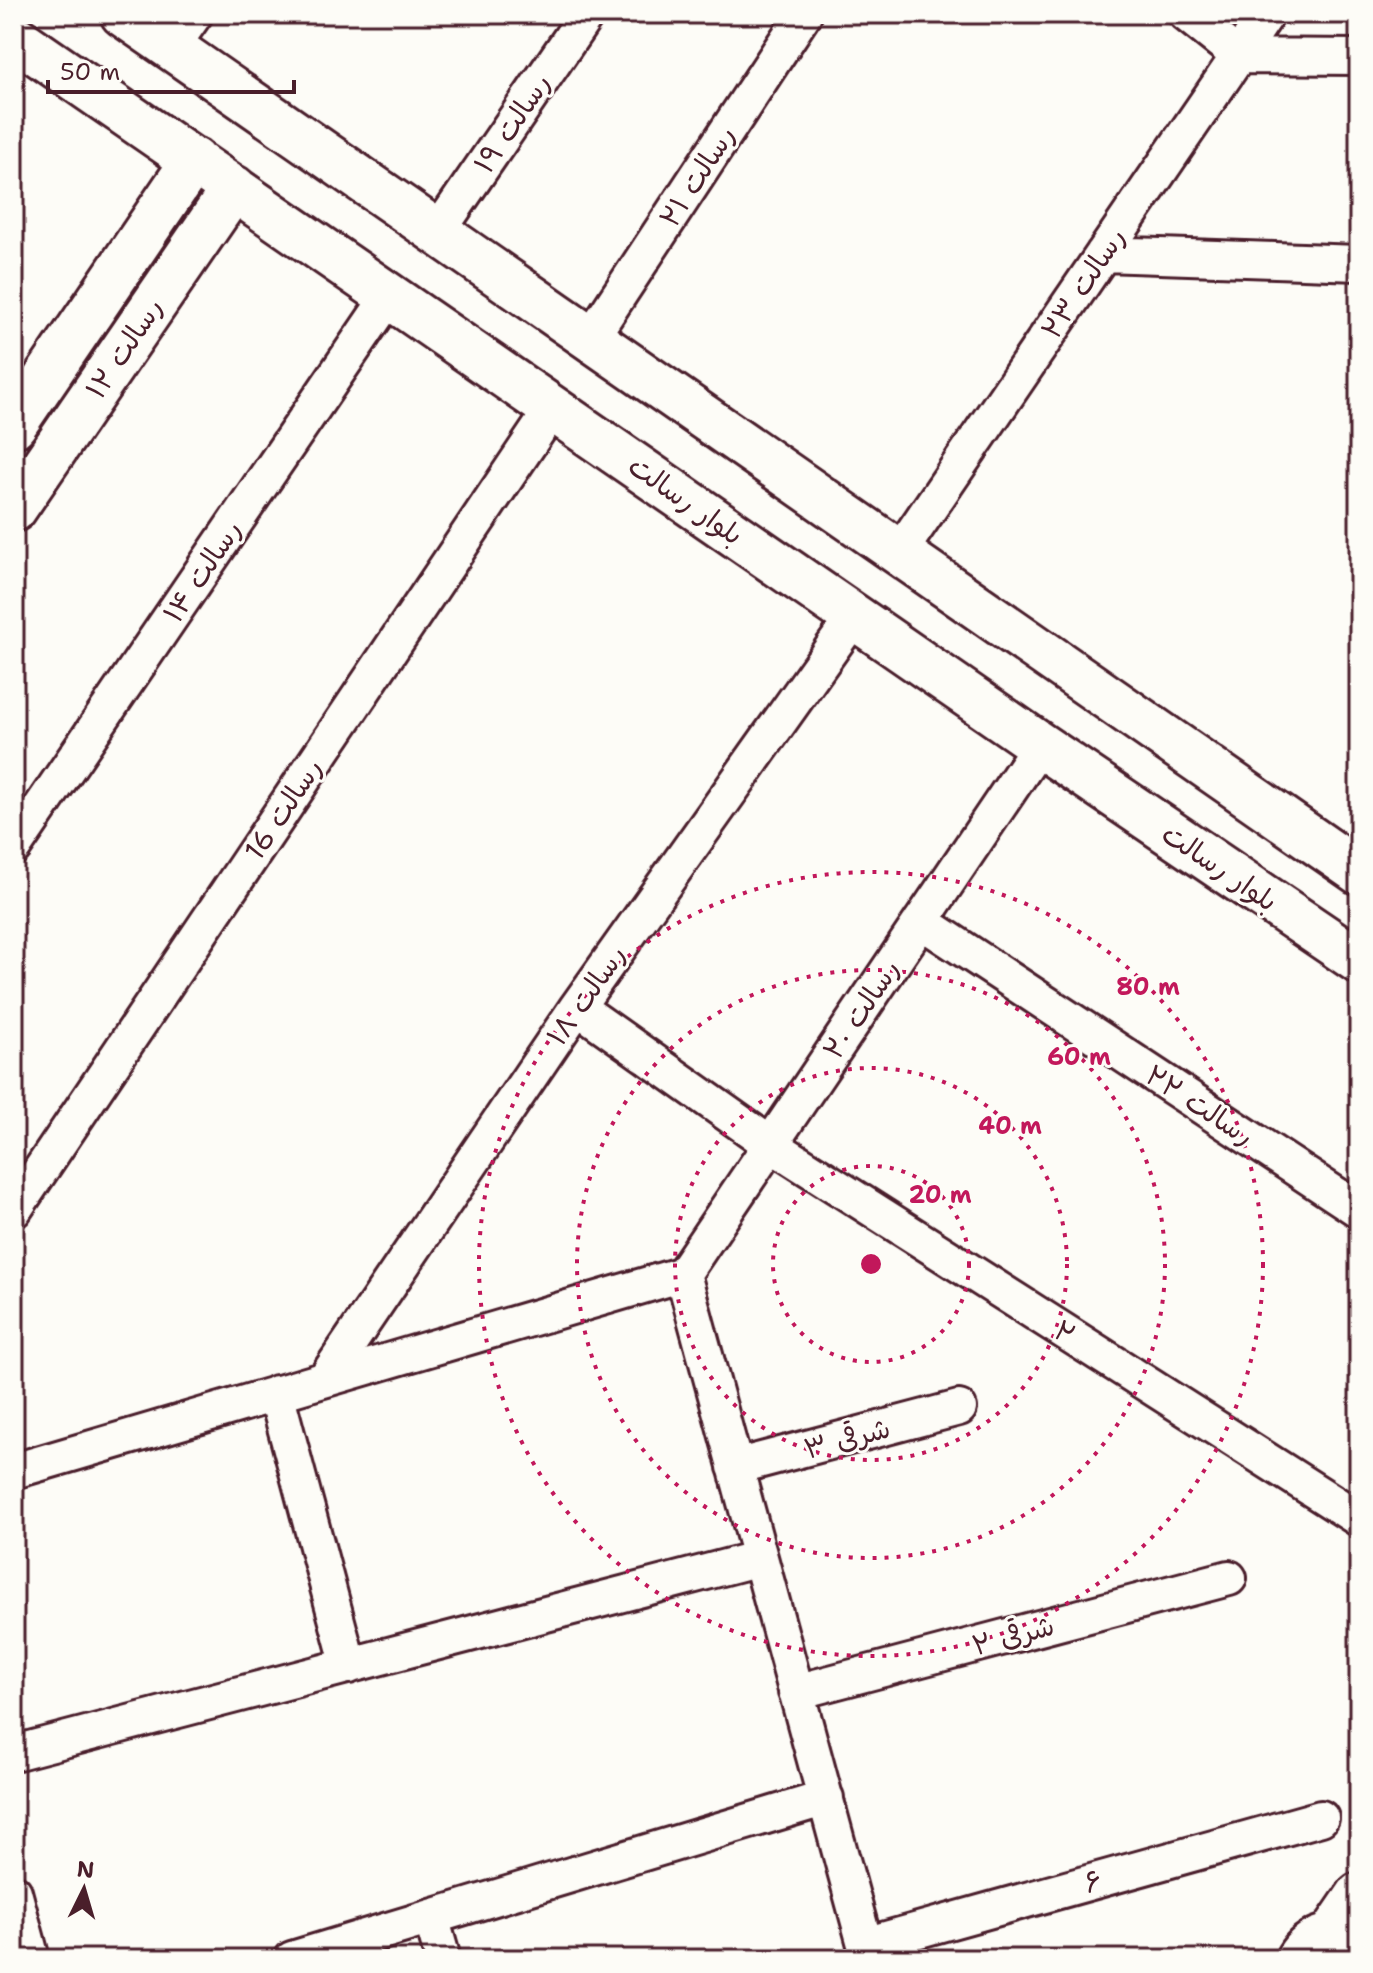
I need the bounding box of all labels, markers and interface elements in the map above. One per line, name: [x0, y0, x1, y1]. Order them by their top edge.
scale bar: [48, 44, 294, 94]
text: 50 m: [60, 56, 120, 88]
street label: رسالت ۱۹: [465, 66, 559, 180]
street label: رسالت ۲۱: [650, 118, 744, 234]
street label: رسالت ۲۳: [1032, 220, 1134, 346]
street label: رسالت ۱۲: [76, 290, 172, 406]
street label: بلوار رسالت: [621, 447, 751, 553]
street label: رسالت ۱۴: [154, 512, 250, 630]
street label: رسالت 16: [235, 751, 331, 867]
street label: بلوار رسالت: [1155, 814, 1285, 920]
street label: رسالت ۱۸: [538, 937, 634, 1053]
street label: رسالت ۲۰: [814, 952, 908, 1066]
text: 80 m: [1116, 971, 1180, 1003]
text: 60 m: [1047, 1041, 1111, 1073]
street label: رسالت ۲۲: [1138, 1056, 1262, 1154]
text: 40 m: [978, 1110, 1042, 1142]
text: 20 m: [908, 1179, 972, 1211]
centre of rings: [857, 1250, 885, 1278]
street label: ۲: [1047, 1311, 1083, 1353]
street label: ۳ شرقی: [800, 1408, 894, 1468]
street label: ۲ شرقی: [968, 1606, 1058, 1664]
north arrow: [44, 1849, 124, 1929]
text: N: [76, 1854, 96, 1885]
street label: ۶: [1080, 1860, 1106, 1902]

